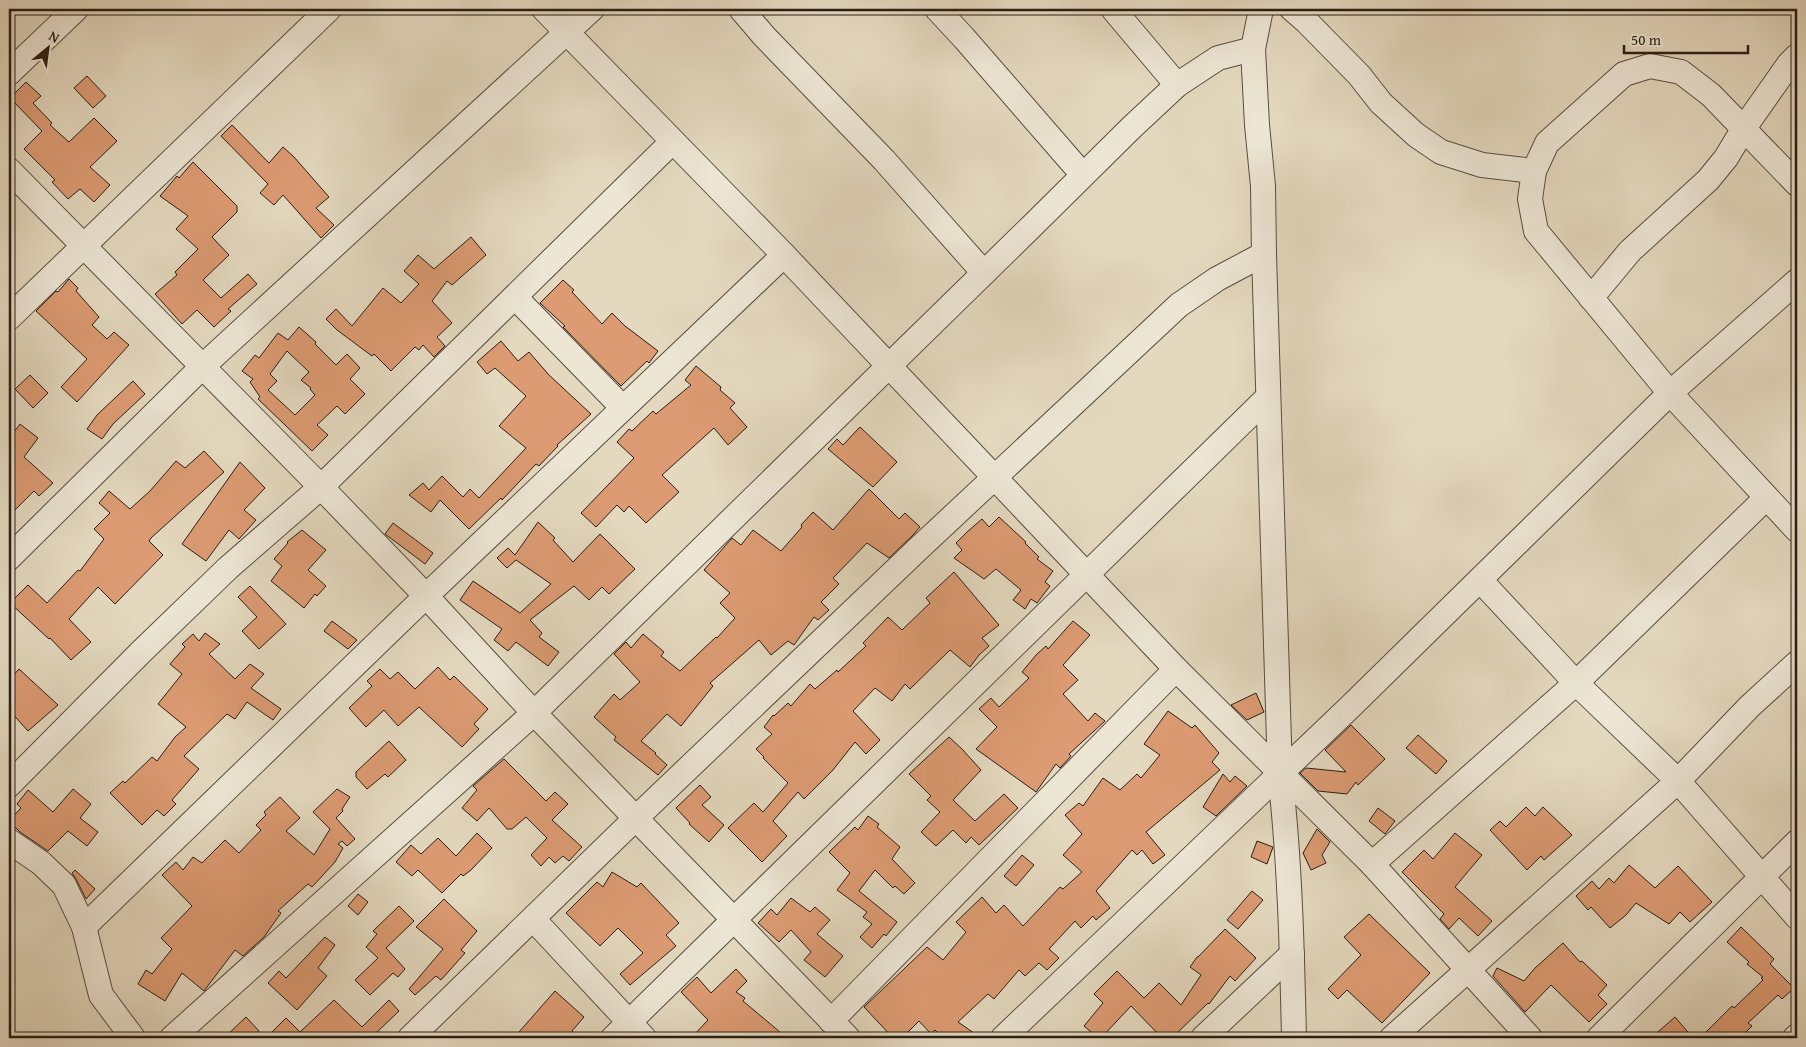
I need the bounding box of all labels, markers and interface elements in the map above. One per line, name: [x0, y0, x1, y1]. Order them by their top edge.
north arrow: [22, 22, 72, 72]
scale bar: [1624, 22, 1747, 54]
text: N: [45, 26, 64, 48]
text: 50 m: [1631, 29, 1662, 50]

